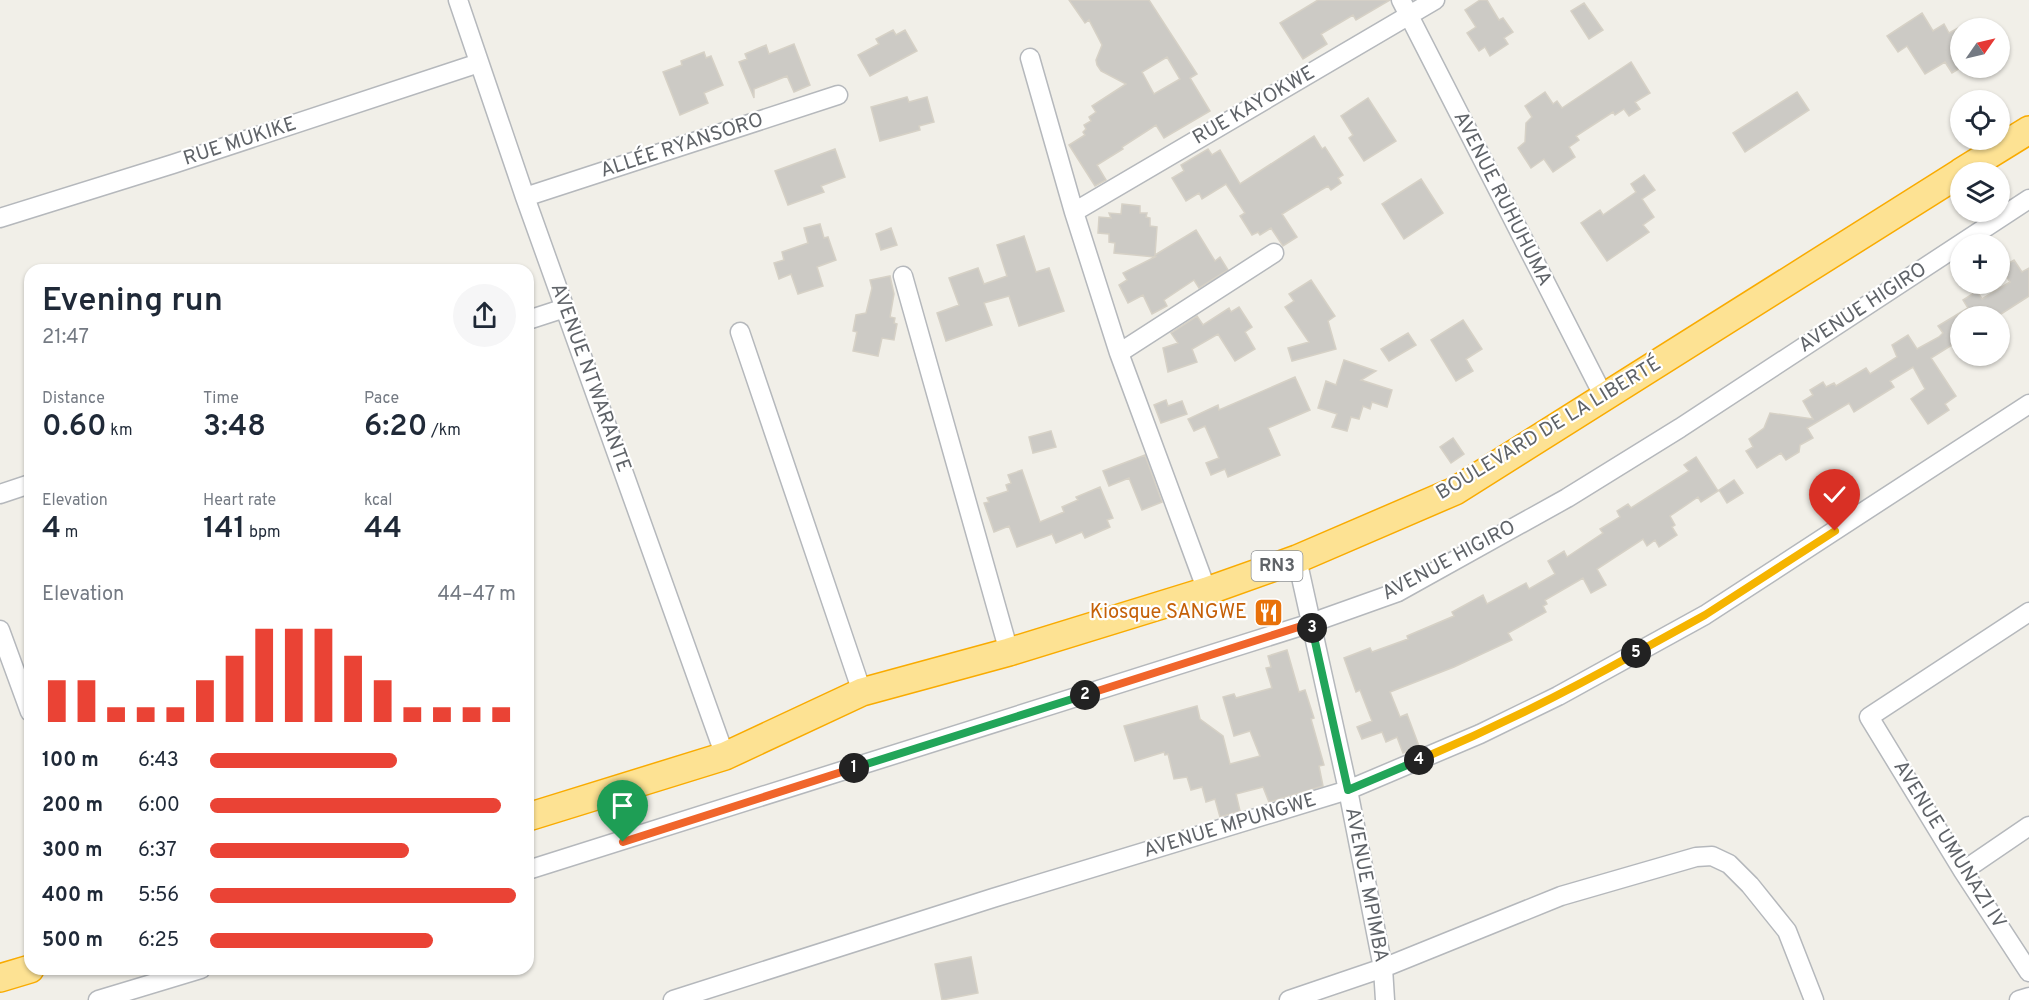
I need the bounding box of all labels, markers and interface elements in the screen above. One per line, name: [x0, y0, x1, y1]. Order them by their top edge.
north arrow: [1950, 18, 2010, 78]
map controls: [1950, 18, 2010, 366]
street label: RUE KAYOKWE: [1188, 60, 1320, 152]
button: locate: [1950, 90, 2010, 150]
street label: ALLÉE RYANSORO: [597, 105, 767, 185]
street label: AVENUE RUHUHUMA: [1447, 107, 1557, 291]
street label: RUE MUKIKE: [180, 112, 300, 172]
button: layers: [1950, 162, 2010, 222]
button: +: [1950, 234, 2010, 294]
street label: AVENUE HIGIRO: [1794, 257, 1932, 359]
street label: AVENUE NTWARANTE: [544, 280, 636, 476]
text: Evening run: [42, 281, 223, 323]
button: share: [453, 284, 516, 347]
button: −: [1950, 306, 2010, 366]
text: 21:47: [42, 325, 89, 351]
street label: BOULEVARD DE LA LIBERTÉ: [1431, 350, 1666, 507]
text: Distance: [42, 389, 105, 409]
text: Time: [203, 389, 239, 409]
text: Pace: [364, 389, 399, 409]
text: 0.60: [42, 409, 107, 446]
text: 3:48: [203, 409, 266, 446]
text: 6:20: [364, 409, 427, 446]
text: km: [107, 421, 132, 441]
text: /km: [427, 421, 461, 441]
pin: [1809, 469, 1860, 531]
icon: check: [1818, 478, 1851, 511]
text: Elevation: [42, 491, 108, 511]
text: Heart rate: [203, 491, 276, 511]
text: kcal: [364, 491, 392, 511]
text: 4: [42, 511, 61, 548]
text: 141: [203, 511, 245, 548]
text: 44: [364, 511, 402, 548]
street label: AVENUE HIGIRO: [1378, 515, 1520, 607]
text: m: [61, 523, 78, 543]
text: bpm: [245, 523, 281, 543]
road number: RN3: [1252, 551, 1302, 581]
text: Elevation: [42, 582, 124, 608]
text: 44–47 m: [437, 582, 516, 608]
restaurant icon: Kiosque SANGWE: [1252, 597, 1284, 629]
place label: Kiosque SANGWE: [1090, 600, 1247, 626]
pin: 3: [1297, 613, 1327, 643]
text: 3: [1307, 618, 1317, 638]
pin: 5: [1621, 638, 1651, 668]
text: 5: [1631, 643, 1641, 663]
pin: 2: [1070, 680, 1100, 710]
text: 2: [1080, 685, 1090, 705]
pin: 4: [1404, 745, 1434, 775]
text: 100 m: [42, 748, 99, 774]
text: 6:43: [138, 748, 179, 774]
text: 4: [1414, 750, 1424, 770]
pin: 1: [839, 753, 869, 783]
street label: AVENUE UMUNAZI IV: [1887, 756, 2011, 934]
text: 1: [851, 758, 857, 778]
pin: [597, 780, 648, 842]
street label: AVENUE MPUNGWE: [1140, 787, 1320, 865]
icon: arrive: [606, 789, 639, 822]
text: 200 m: [42, 793, 103, 819]
text: 6:00: [138, 793, 180, 819]
street label: AVENUE MPIMBA: [1338, 805, 1394, 965]
text: 300 m: [42, 838, 103, 864]
text: 6:37: [138, 838, 177, 864]
text: 400 m: [42, 883, 104, 909]
text: 5:56: [138, 883, 179, 909]
text: 500 m: [42, 928, 103, 954]
text: 6:25: [138, 928, 179, 954]

